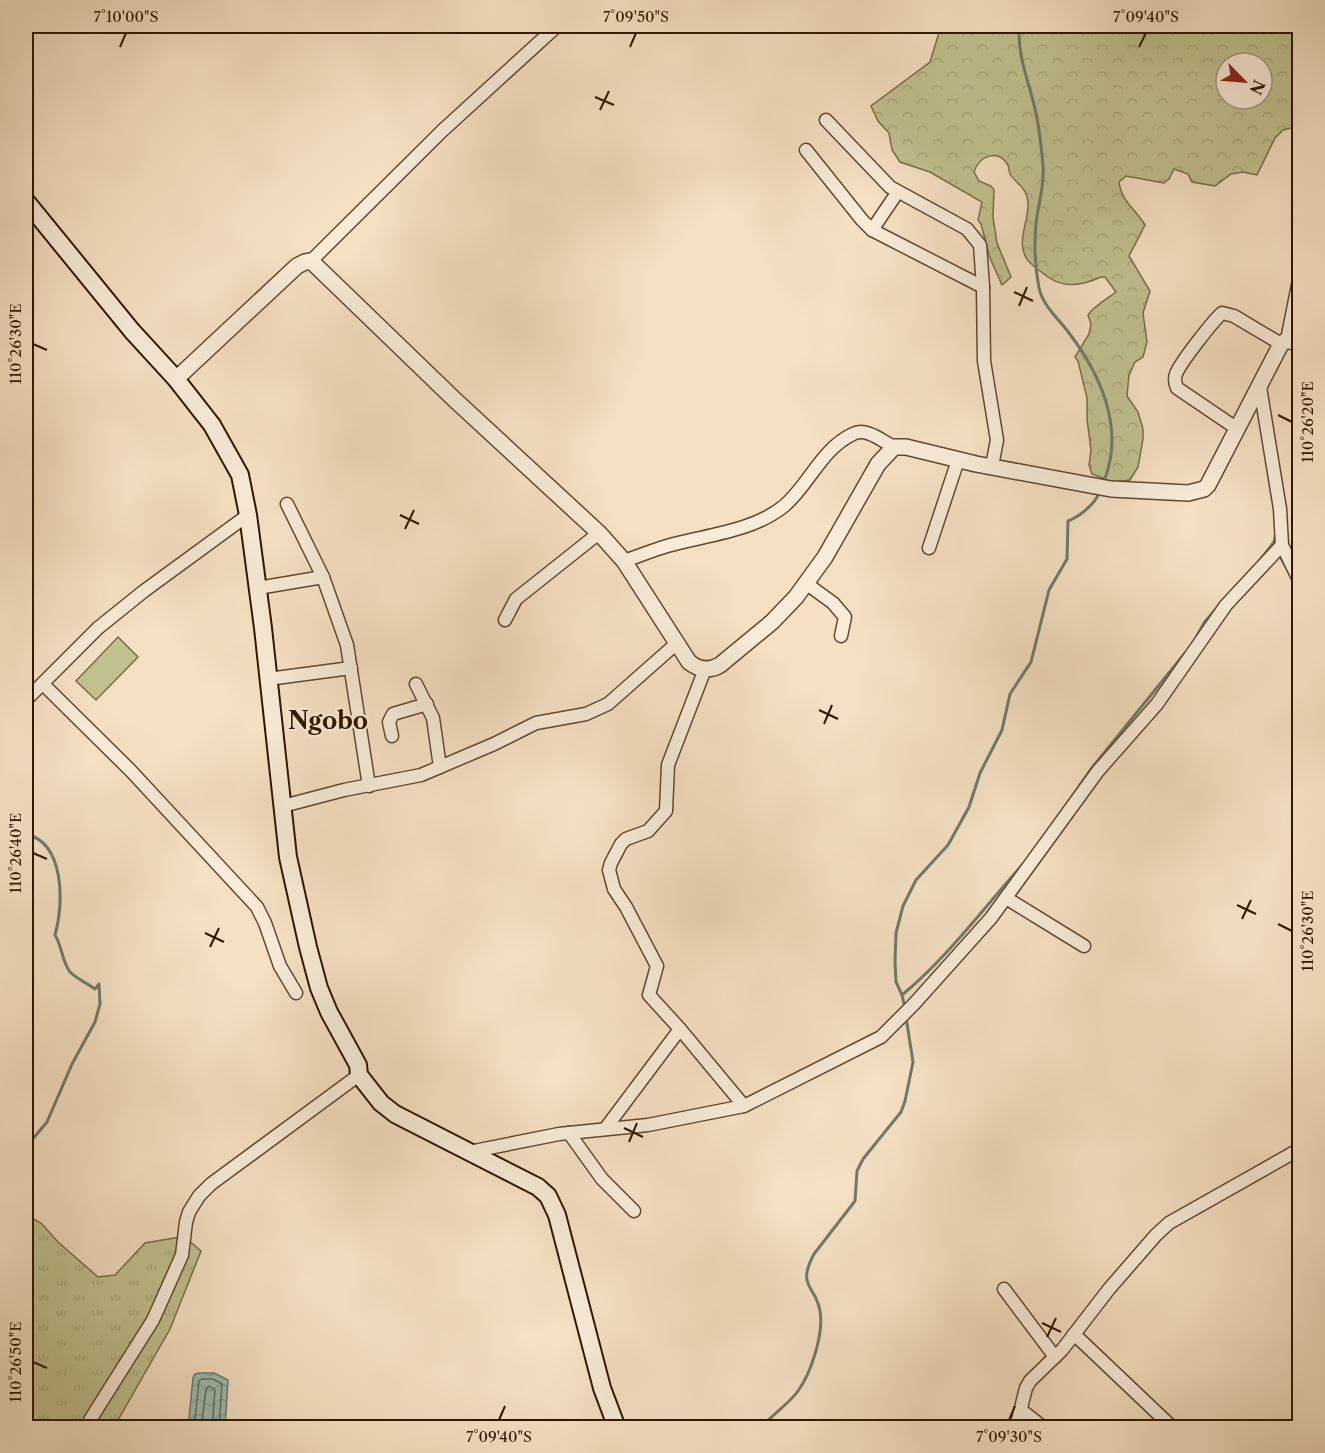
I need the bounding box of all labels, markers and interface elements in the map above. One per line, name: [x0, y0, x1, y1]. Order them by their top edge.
text: 7°10'00"S: [94, 7, 158, 26]
text: 7°09'50"S: [603, 7, 669, 26]
text: 7°09'40"S: [1113, 7, 1179, 26]
north arrow: [1214, 51, 1274, 111]
text: N: [1246, 77, 1270, 98]
text: 110°26'30"E: [6, 303, 25, 385]
text: 110°26'20"E: [1298, 381, 1317, 463]
district label: Ngobo: [288, 706, 368, 735]
text: 110°26'40"E: [6, 813, 25, 893]
text: 110°26'30"E: [1298, 890, 1317, 972]
text: 110°26'50"E: [6, 1322, 25, 1403]
text: 7°09'40"S: [466, 1427, 532, 1446]
text: 7°09'30"S: [976, 1427, 1042, 1446]

